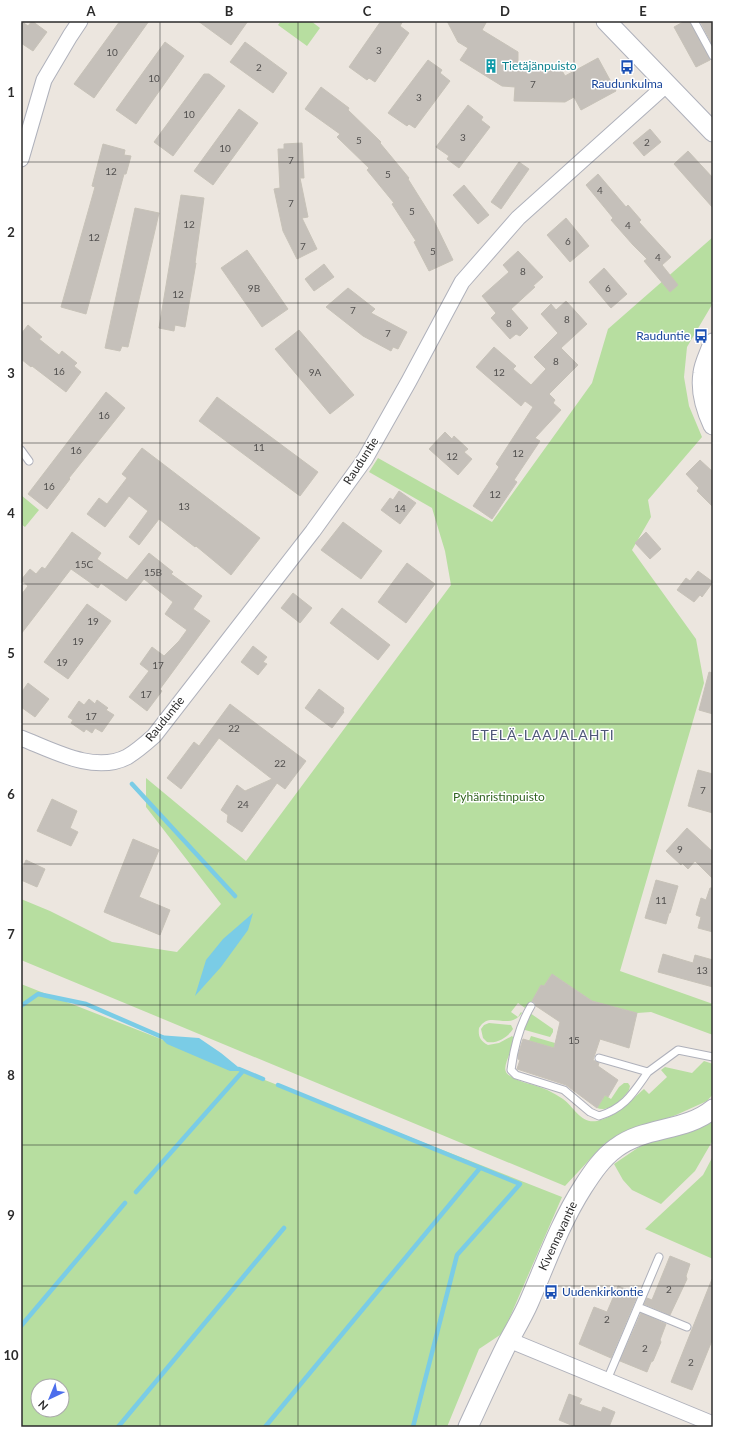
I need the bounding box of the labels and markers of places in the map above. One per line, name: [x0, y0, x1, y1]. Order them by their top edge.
building icon: Tietäjänpuisto: [483, 58, 499, 74]
place label: Tietäjänpuisto: [502, 58, 577, 73]
bus stop icon: Raudunkulma: [619, 59, 635, 75]
place label: Raudunkulma: [591, 76, 663, 91]
place label: Rauduntie: [636, 328, 690, 343]
bus stop icon: Rauduntie: [693, 328, 709, 344]
bus stop icon: Uudenkirkontie: [543, 1284, 559, 1300]
place label: Uudenkirkontie: [562, 1284, 643, 1299]

